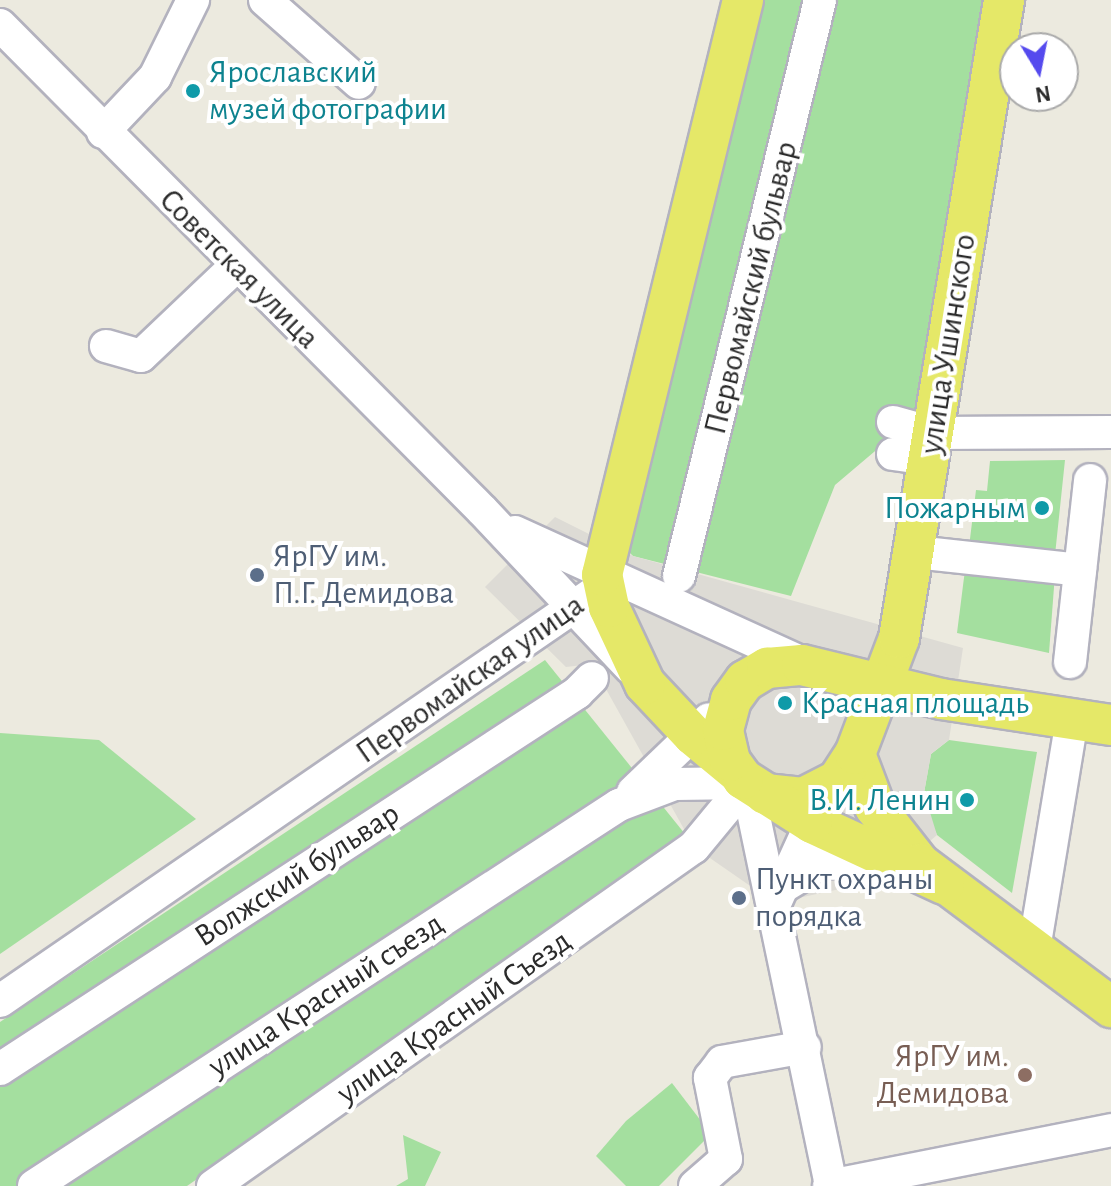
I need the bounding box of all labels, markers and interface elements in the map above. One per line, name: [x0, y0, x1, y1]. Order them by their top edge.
north arrow: [999, 32, 1079, 112]
place label: Ярославский музей фотографии: [209, 54, 447, 129]
marker: Ярославский музей фотографии: [184, 82, 202, 100]
text: N: [1033, 82, 1052, 106]
street label: Первомайский бульвар: [696, 138, 806, 438]
street label: Советская улица: [151, 181, 327, 357]
street label: улица Ушинского: [912, 231, 984, 457]
place label: Пожарным: [884, 489, 1026, 527]
marker: Пожарным: [1033, 499, 1051, 517]
place label: ЯрГУ им. П.Г. Демидова: [273, 538, 454, 613]
marker: ЯрГУ им. П.Г. Демидова: [248, 566, 266, 584]
street label: Первомайская улица: [349, 586, 591, 772]
place label: Красная площадь: [801, 684, 1029, 722]
marker: Красная площадь: [776, 694, 794, 712]
place label: В.И. Ленин: [809, 781, 951, 819]
marker: В.И. Ленин: [958, 791, 976, 809]
street label: Волжский бульвар: [187, 795, 407, 955]
place label: Пункт охраны порядка: [755, 861, 933, 936]
marker: Пункт охраны порядка: [730, 889, 748, 907]
street label: улица Красный съезд: [201, 905, 451, 1085]
street label: улица Красный Съезд: [329, 922, 579, 1112]
place label: ЯрГУ им. Демидова: [876, 1038, 1009, 1113]
marker: ЯрГУ им. Демидова: [1016, 1066, 1034, 1084]

